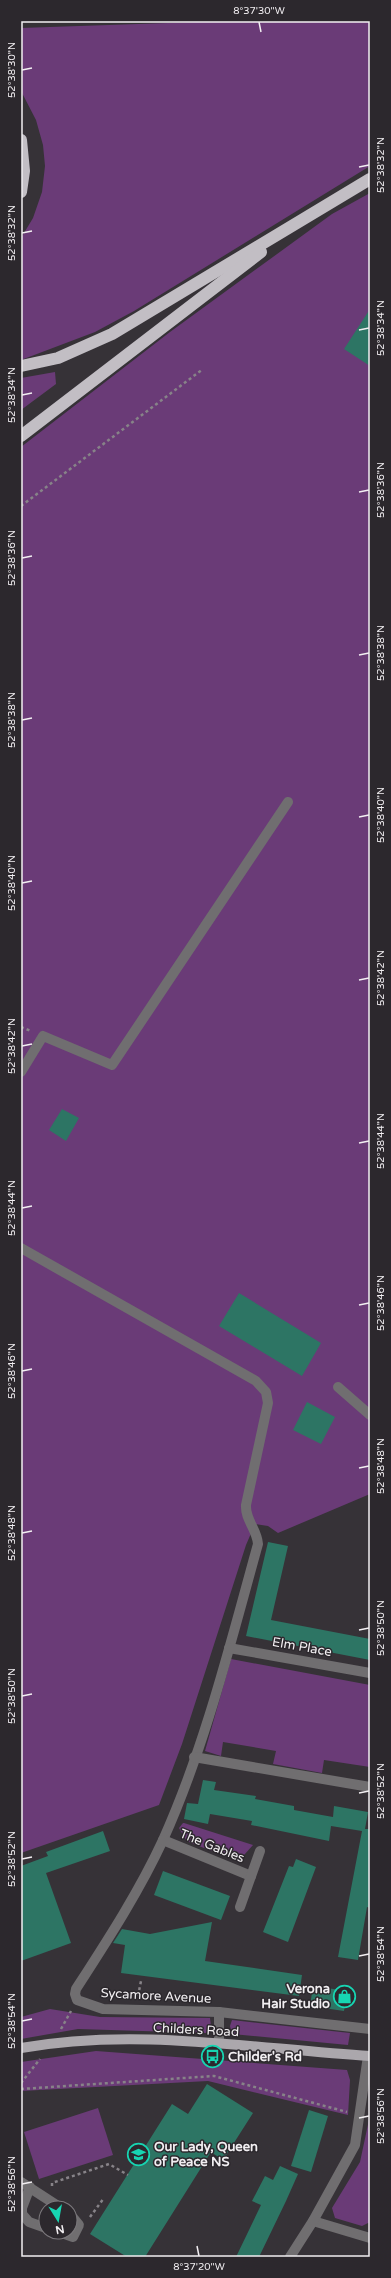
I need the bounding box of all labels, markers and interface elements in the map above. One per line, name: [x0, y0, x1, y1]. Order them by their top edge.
text: 8°37'30"W: [233, 5, 285, 17]
text: 52°38'30"N: [6, 42, 18, 98]
text: 52°38'32"N: [375, 137, 387, 193]
text: 52°38'32"N: [6, 205, 18, 261]
text: 52°38'34"N: [375, 300, 387, 356]
text: 52°38'34"N: [6, 367, 18, 423]
text: 52°38'36"N: [375, 462, 387, 518]
text: 52°38'36"N: [6, 530, 18, 586]
text: 52°38'38"N: [375, 625, 387, 681]
text: 52°38'38"N: [6, 692, 18, 748]
text: 52°38'40"N: [375, 787, 387, 843]
text: 52°38'40"N: [6, 855, 18, 911]
text: 52°38'42"N: [375, 950, 387, 1006]
text: 52°38'42"N: [6, 1018, 18, 1074]
text: 52°38'44"N: [375, 1113, 387, 1169]
text: 52°38'44"N: [6, 1180, 18, 1236]
text: 52°38'46"N: [375, 1275, 387, 1331]
text: 52°38'46"N: [6, 1343, 18, 1399]
text: 52°38'48"N: [375, 1438, 387, 1494]
text: 52°38'48"N: [6, 1505, 18, 1561]
text: 52°38'50"N: [375, 1600, 387, 1656]
street label: Elm Place: [271, 1634, 333, 1660]
text: 52°38'50"N: [6, 1668, 18, 1724]
text: 52°38'52"N: [375, 1763, 387, 1819]
street label: The Gables: [177, 1826, 247, 1866]
text: 52°38'52"N: [6, 1831, 18, 1887]
text: 52°38'54"N: [375, 1926, 387, 1982]
place label: Verona Hair Studio: [261, 1981, 330, 2012]
shop icon: Verona Hair Studio: [332, 1983, 358, 2009]
street label: Sycamore Avenue: [100, 1985, 212, 2007]
text: 52°38'54"N: [6, 1993, 18, 2049]
street label: Childers Road: [153, 2020, 239, 2040]
bus stop icon: Childer's Rd: [200, 2044, 226, 2070]
place label: Childer's Rd: [228, 2049, 302, 2065]
text: 52°38'56"N: [375, 2088, 387, 2144]
place label: Our Lady, Queen of Peace NS: [154, 2139, 258, 2170]
school or university icon: Our Lady, Queen of Peace NS: [125, 2141, 151, 2167]
text: 52°38'56"N: [6, 2156, 18, 2212]
north arrow: [38, 2200, 78, 2240]
text: N: [54, 2222, 65, 2237]
text: 8°37'20"W: [173, 2261, 225, 2273]

